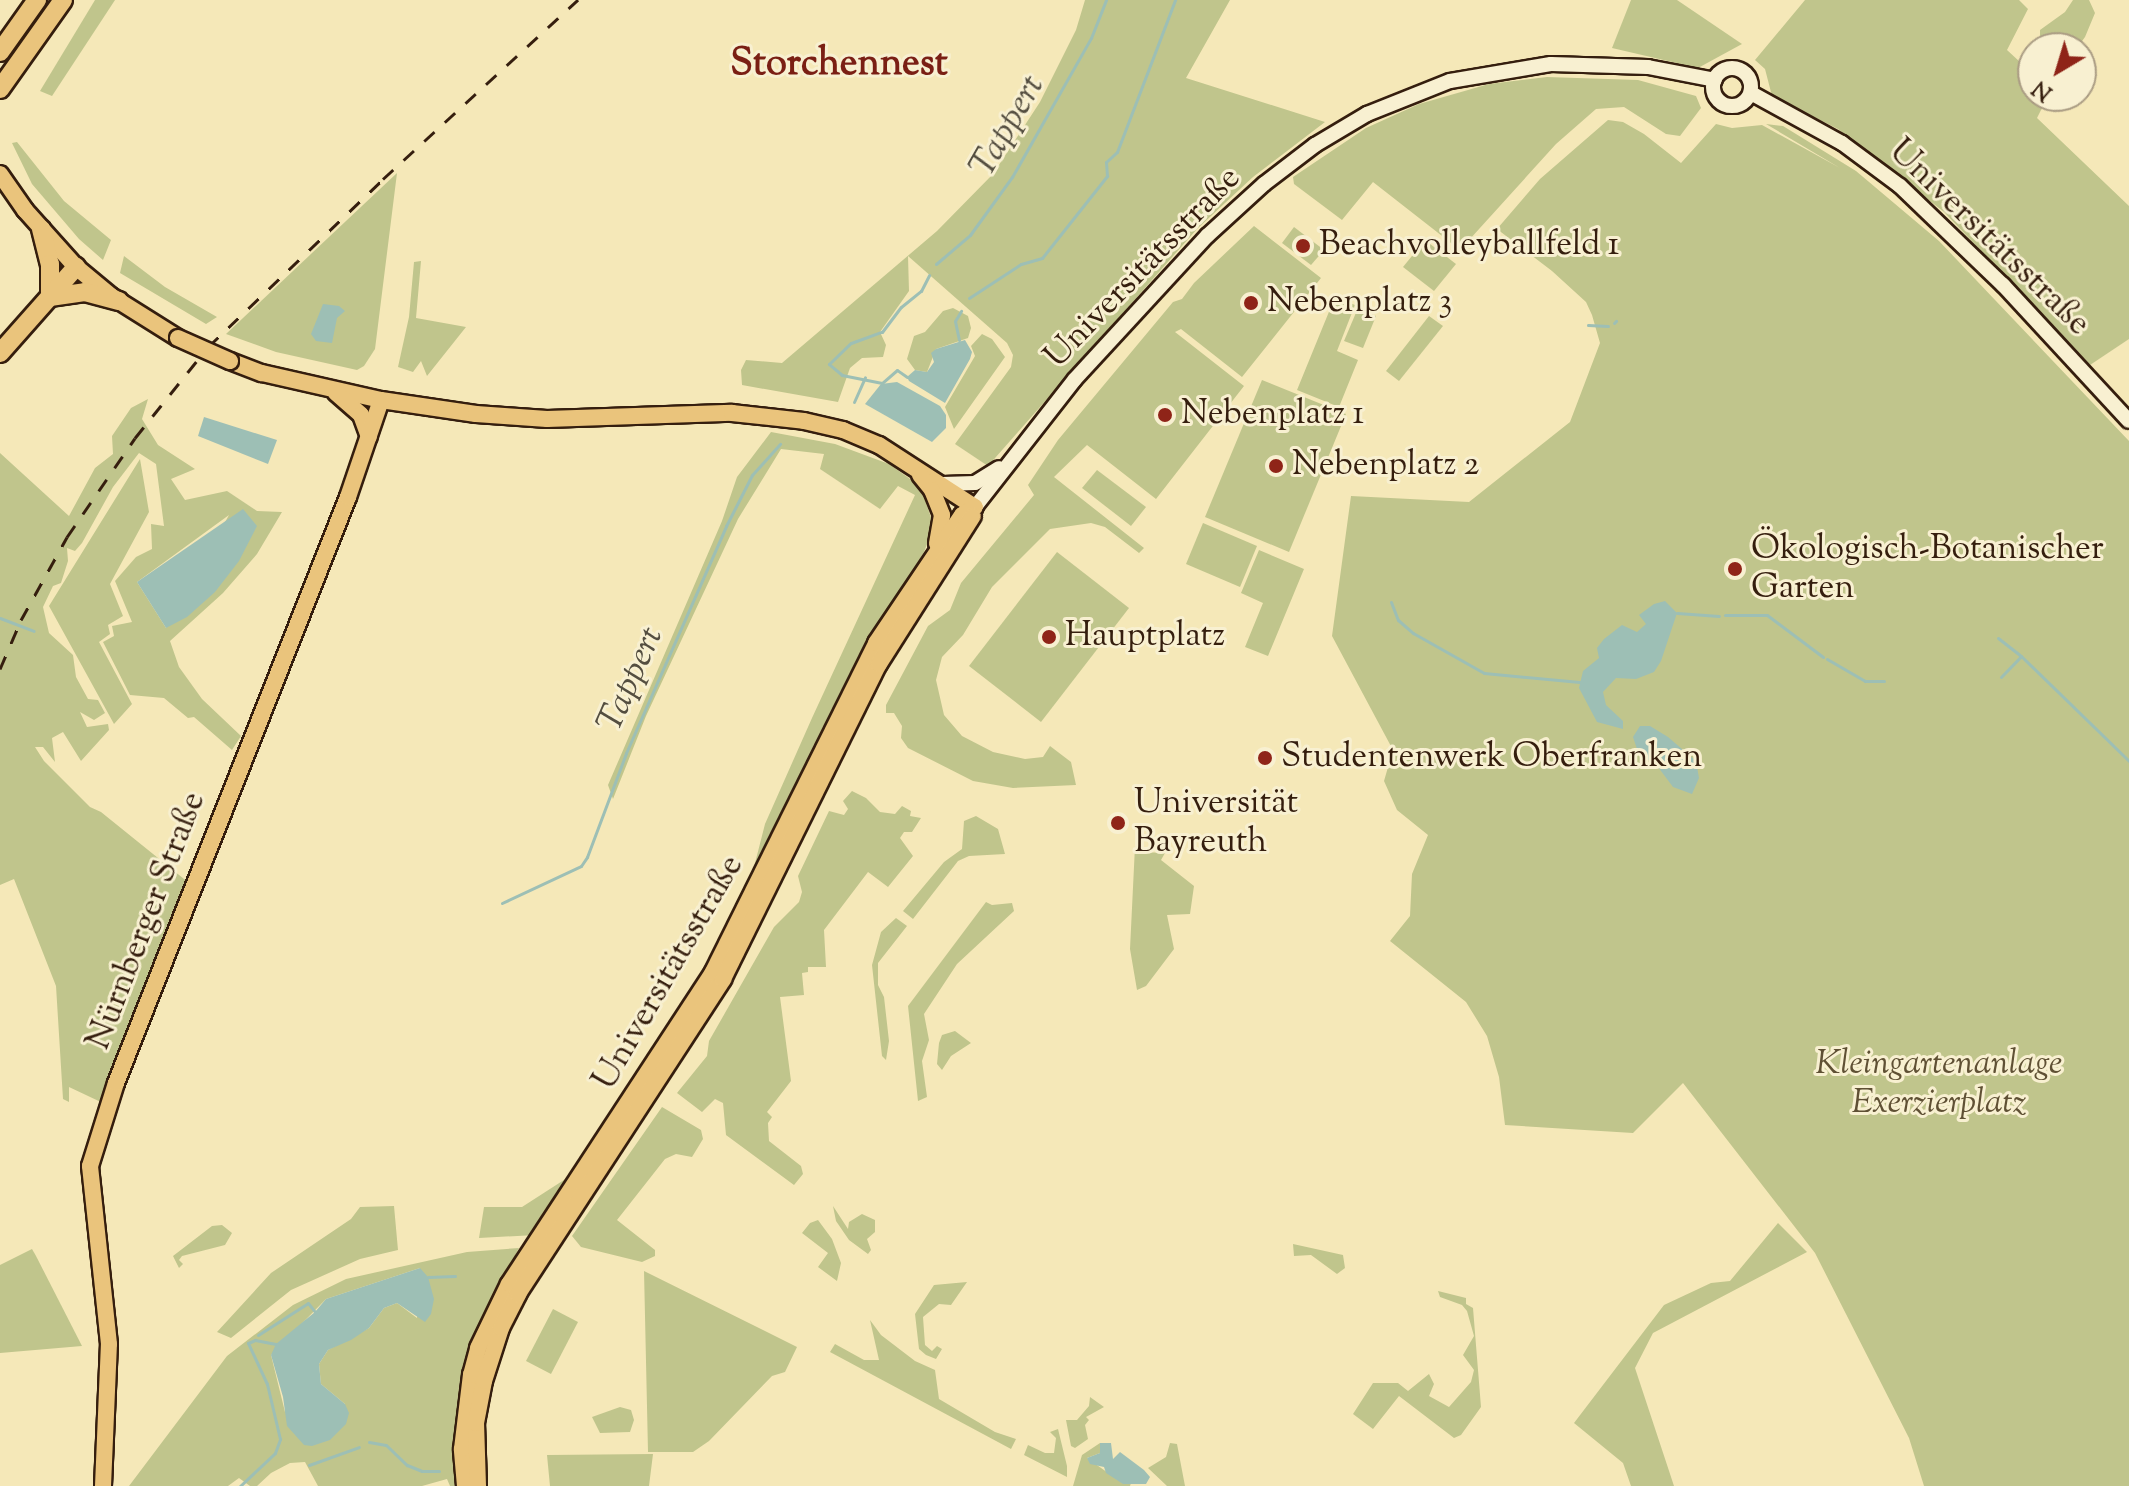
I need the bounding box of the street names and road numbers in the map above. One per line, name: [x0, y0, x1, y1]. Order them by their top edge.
street label: Universitätsstraße: [1880, 131, 2098, 345]
street label: Universitätsstraße: [1036, 159, 1250, 377]
street label: Nürnberger Straße: [79, 786, 215, 1056]
street label: Universitätsstraße: [585, 848, 753, 1098]

